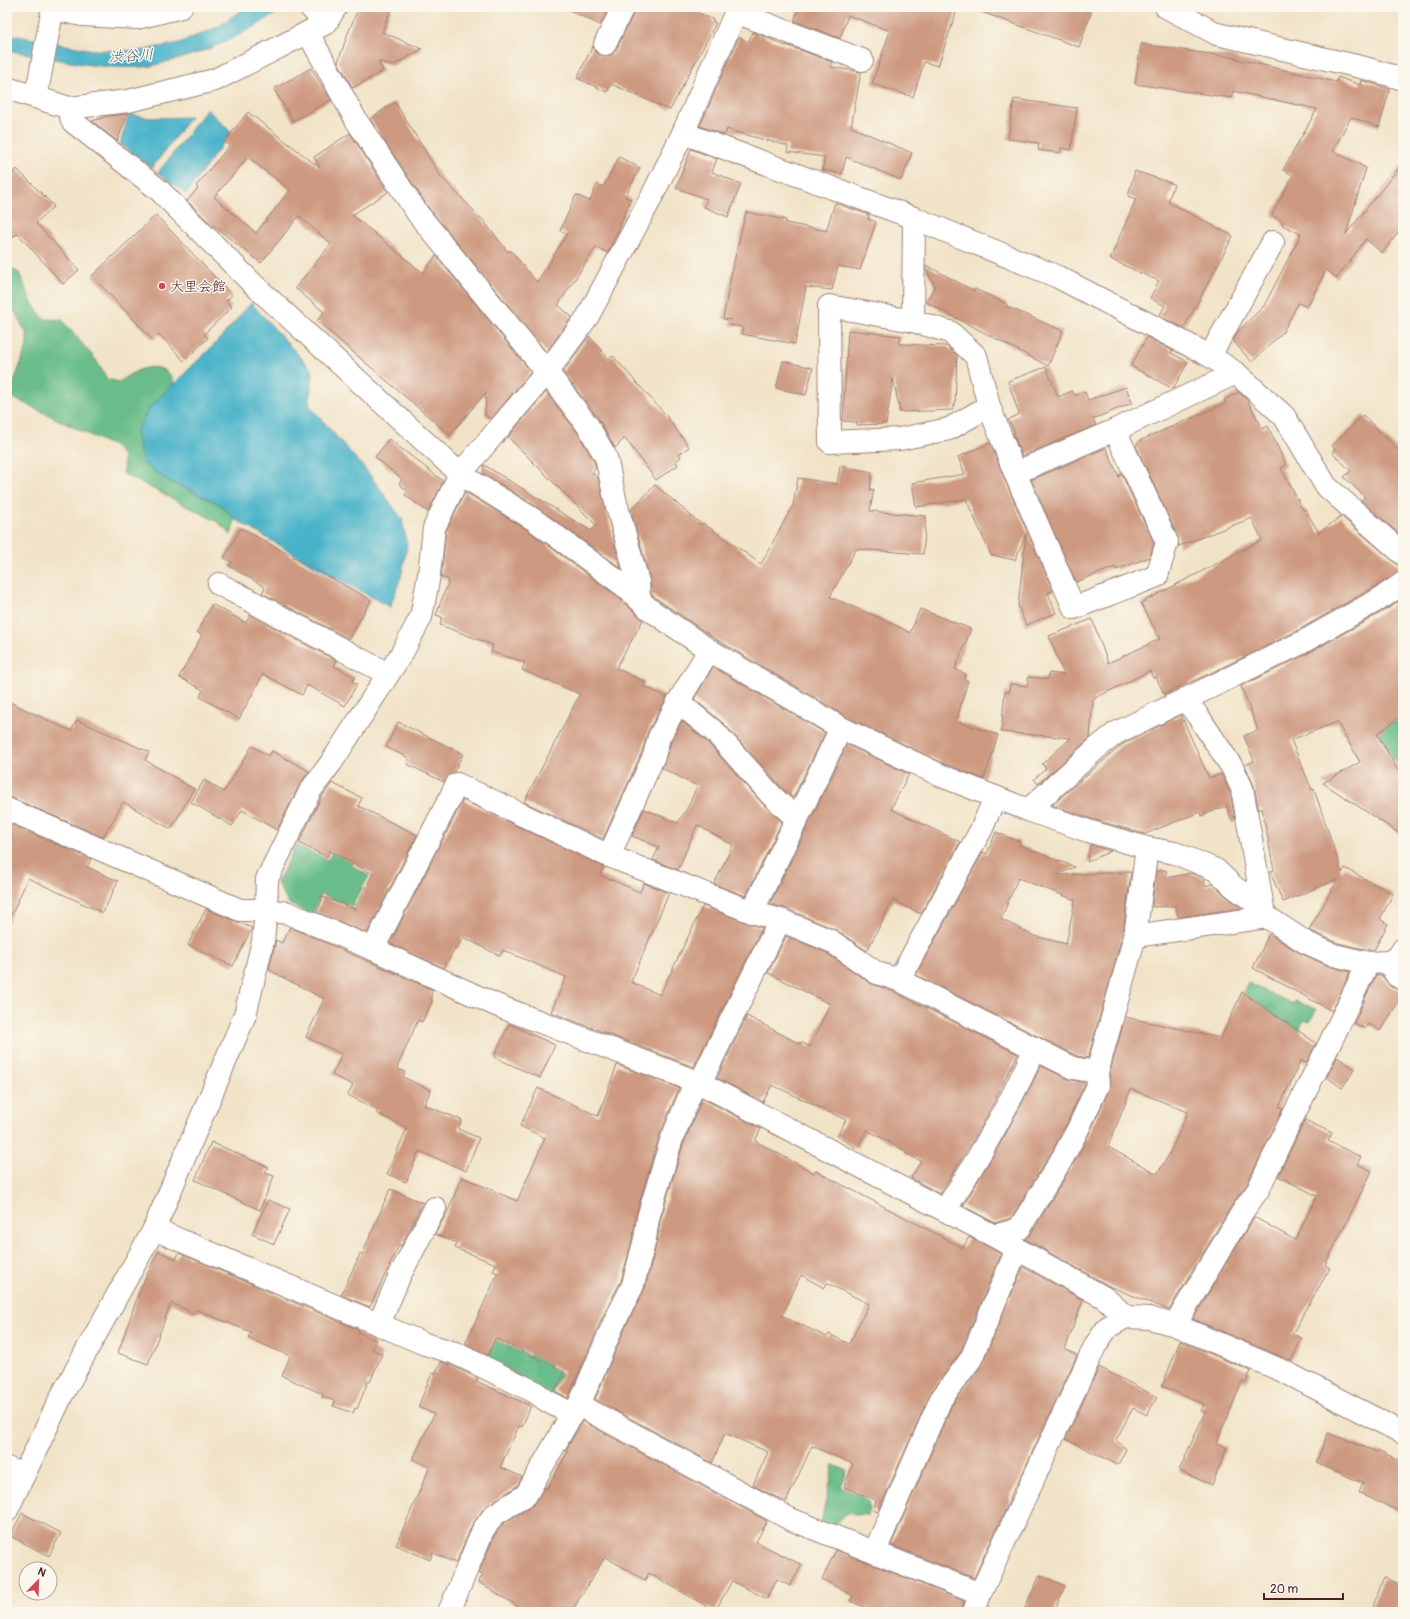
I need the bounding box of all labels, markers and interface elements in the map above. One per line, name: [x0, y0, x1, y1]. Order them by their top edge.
water label: 渋谷川: [108, 45, 154, 67]
place label: 大里会館: [170, 278, 226, 295]
marker: 大里会館: [157, 281, 167, 291]
north arrow: [18, 1561, 58, 1601]
text: N: [36, 1565, 48, 1580]
scale bar: [1264, 1575, 1343, 1601]
text: 20 m: [1270, 1582, 1299, 1597]

